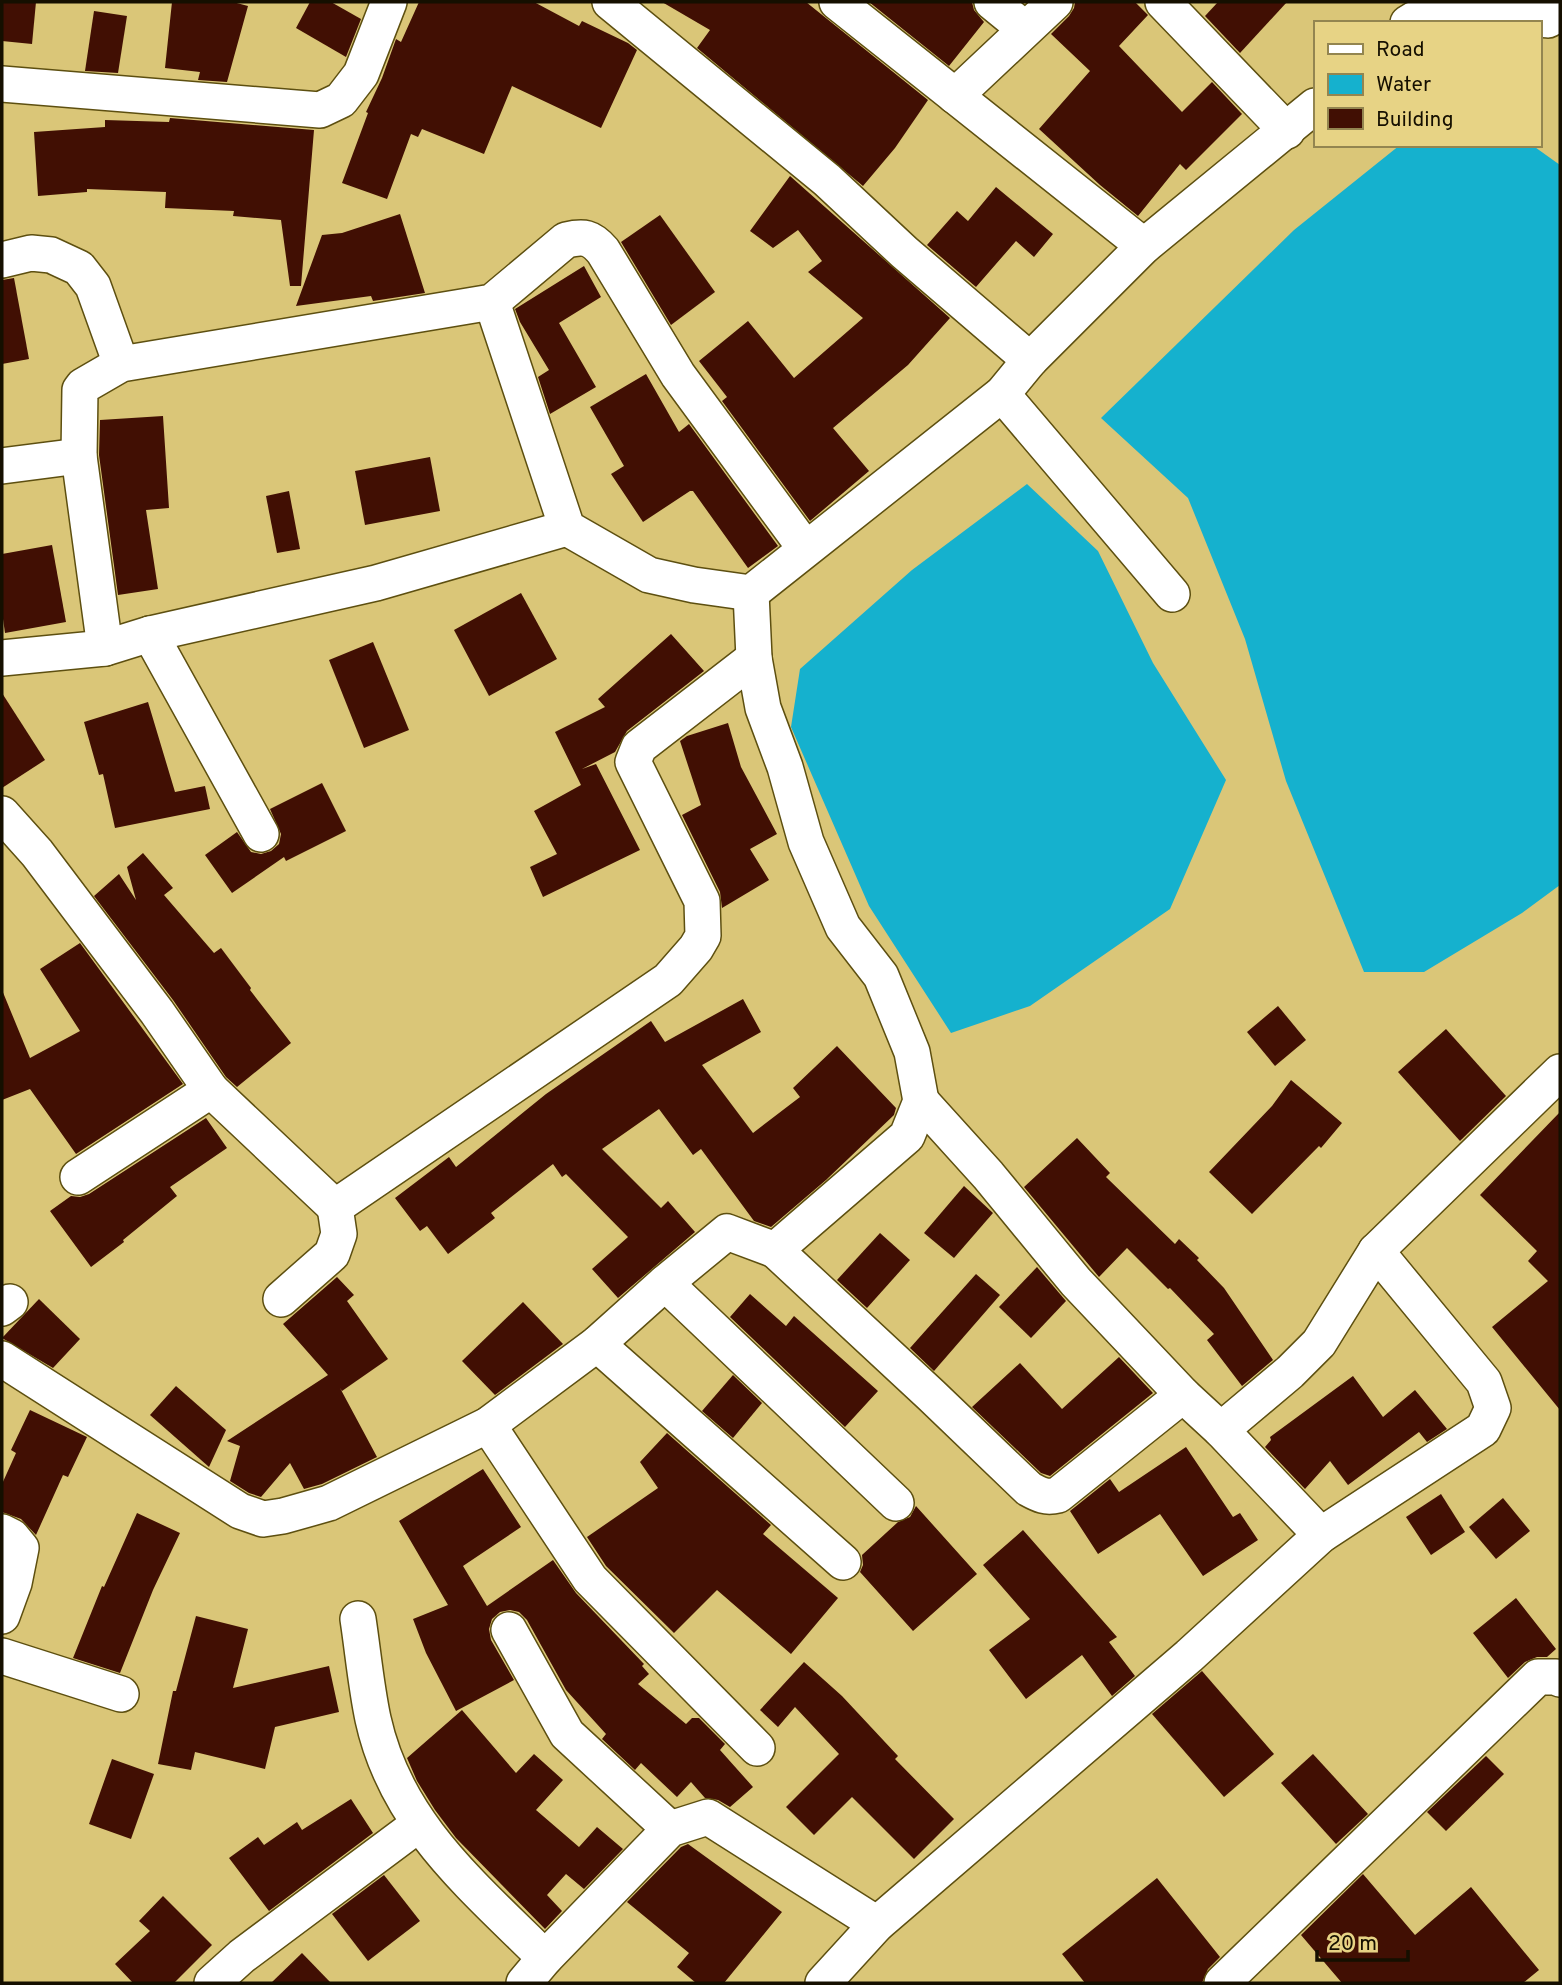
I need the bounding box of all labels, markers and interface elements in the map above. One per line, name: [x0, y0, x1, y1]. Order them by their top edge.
legend: [1314, 21, 1541, 147]
text: Road: [1376, 37, 1425, 64]
text: Water: [1376, 72, 1431, 99]
text: Building: [1376, 107, 1454, 134]
scale bar: [1317, 1918, 1408, 1962]
text: 20 m: [1328, 1931, 1377, 1958]

